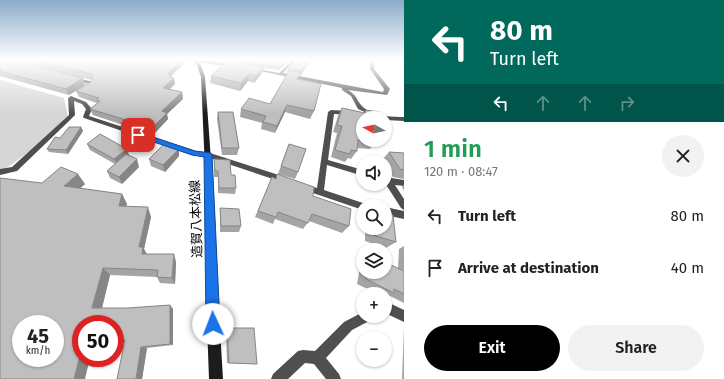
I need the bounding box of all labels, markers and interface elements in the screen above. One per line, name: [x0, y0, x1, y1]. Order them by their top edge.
text: 80 m: [490, 14, 553, 47]
icon: left: [424, 16, 476, 68]
text: Turn left: [490, 48, 559, 70]
icon: left: [490, 92, 512, 114]
icon: ahead: [532, 92, 554, 114]
icon: ahead: [574, 92, 596, 114]
icon: right: [616, 92, 638, 114]
north arrow: [356, 111, 392, 147]
map controls: [356, 111, 392, 367]
pin: [121, 118, 155, 152]
icon: arrive: [127, 124, 149, 146]
text: 1 min: [424, 135, 482, 163]
button: close: [662, 135, 704, 177]
button: sound: [356, 155, 392, 191]
text: 120 m · 08:47: [424, 164, 498, 179]
street label: 造賀八本松線: [187, 180, 205, 258]
button: search: [356, 199, 392, 235]
icon: left: [424, 205, 446, 227]
text: Turn left: [458, 207, 516, 225]
text: 80 m: [671, 207, 704, 225]
button: layers: [356, 243, 392, 279]
icon: arrive: [424, 257, 446, 279]
text: Arrive at destination: [458, 259, 599, 277]
text: 40 m: [671, 259, 704, 277]
button: +: [356, 287, 392, 323]
position arrow: [192, 303, 234, 345]
speed limit sign: 50: [72, 315, 124, 367]
text: 45: [27, 324, 49, 348]
button: Exit: [424, 325, 560, 371]
button: Share: [568, 325, 704, 371]
button: −: [356, 331, 392, 367]
text: km/h: [26, 345, 50, 357]

